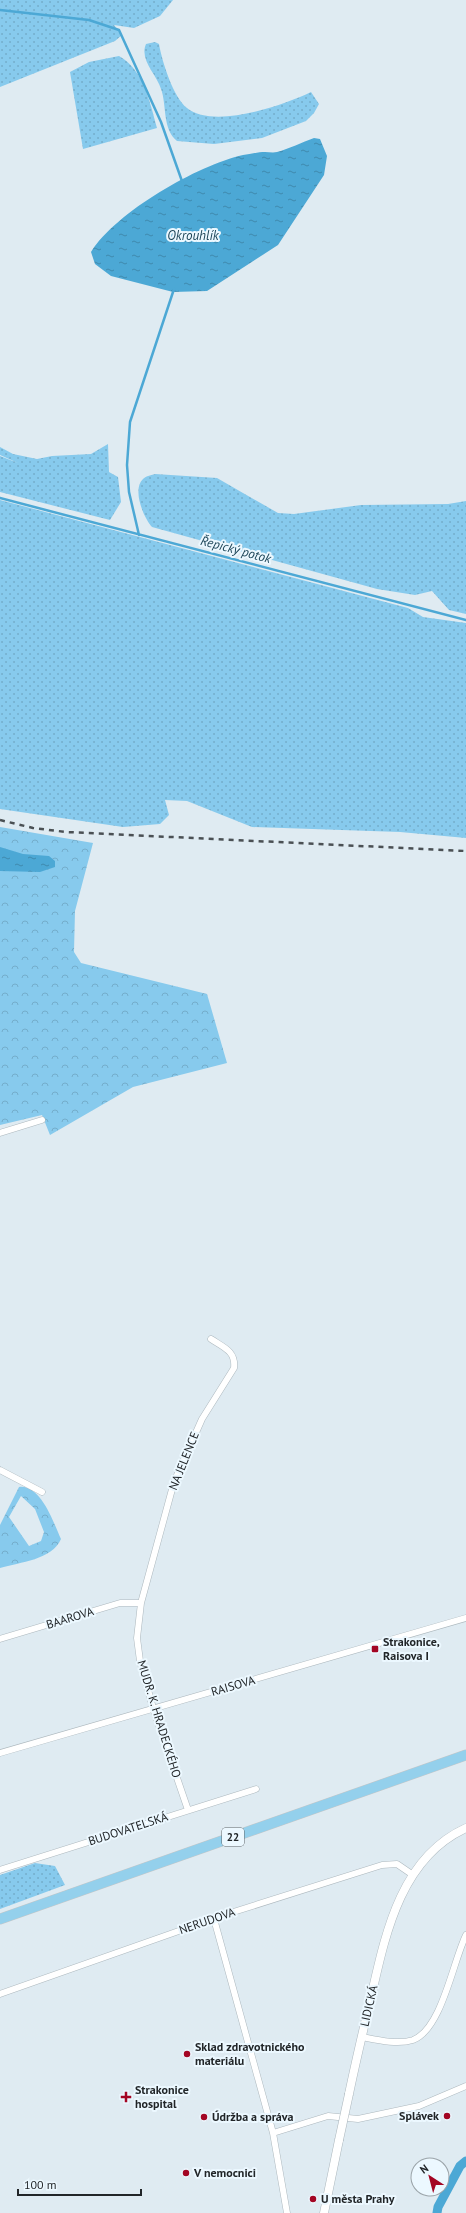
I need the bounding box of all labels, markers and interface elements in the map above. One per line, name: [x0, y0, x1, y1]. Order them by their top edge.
water label: Okrouhlík: [167, 227, 220, 244]
water label: Řepický potok: [199, 532, 274, 567]
street label: NA JELENCE: [165, 1429, 202, 1492]
street label: BAAROVA: [44, 1603, 95, 1632]
place label: Strakonice, Raisova I: [383, 1634, 440, 1663]
marker: Strakonice, Raisova I: [370, 1644, 380, 1654]
street label: MUDR. K. HRADECKÉHO: [134, 1658, 185, 1780]
street label: RAISOVA: [209, 1672, 257, 1699]
street label: BUDOVATELSKÁ: [86, 1809, 169, 1848]
road number: 22: [222, 1828, 244, 1846]
street label: NERUDOVA: [177, 1904, 237, 1937]
street label: LIDICKÁ: [356, 1984, 381, 2028]
place label: Sklad zdravotnického materiálu: [195, 2039, 305, 2068]
marker: Sklad zdravotnického materiálu: [182, 2049, 192, 2059]
place label: Strakonice hospital: [135, 2082, 189, 2111]
marker: Strakonice hospital: [120, 2091, 132, 2103]
place label: Splávek: [399, 2108, 439, 2123]
place label: Údržba a správa: [212, 2109, 294, 2124]
marker: Splávek: [442, 2111, 452, 2121]
marker: Údržba a správa: [199, 2112, 209, 2122]
north arrow: [410, 2157, 450, 2197]
text: N: [417, 2161, 431, 2177]
place label: V nemocnici: [193, 2165, 256, 2180]
marker: V nemocnici: [181, 2168, 191, 2178]
scale bar: [18, 2171, 141, 2197]
text: 100 m: [24, 2177, 57, 2192]
place label: U města Prahy: [321, 2191, 395, 2206]
marker: U města Prahy: [308, 2194, 318, 2204]

